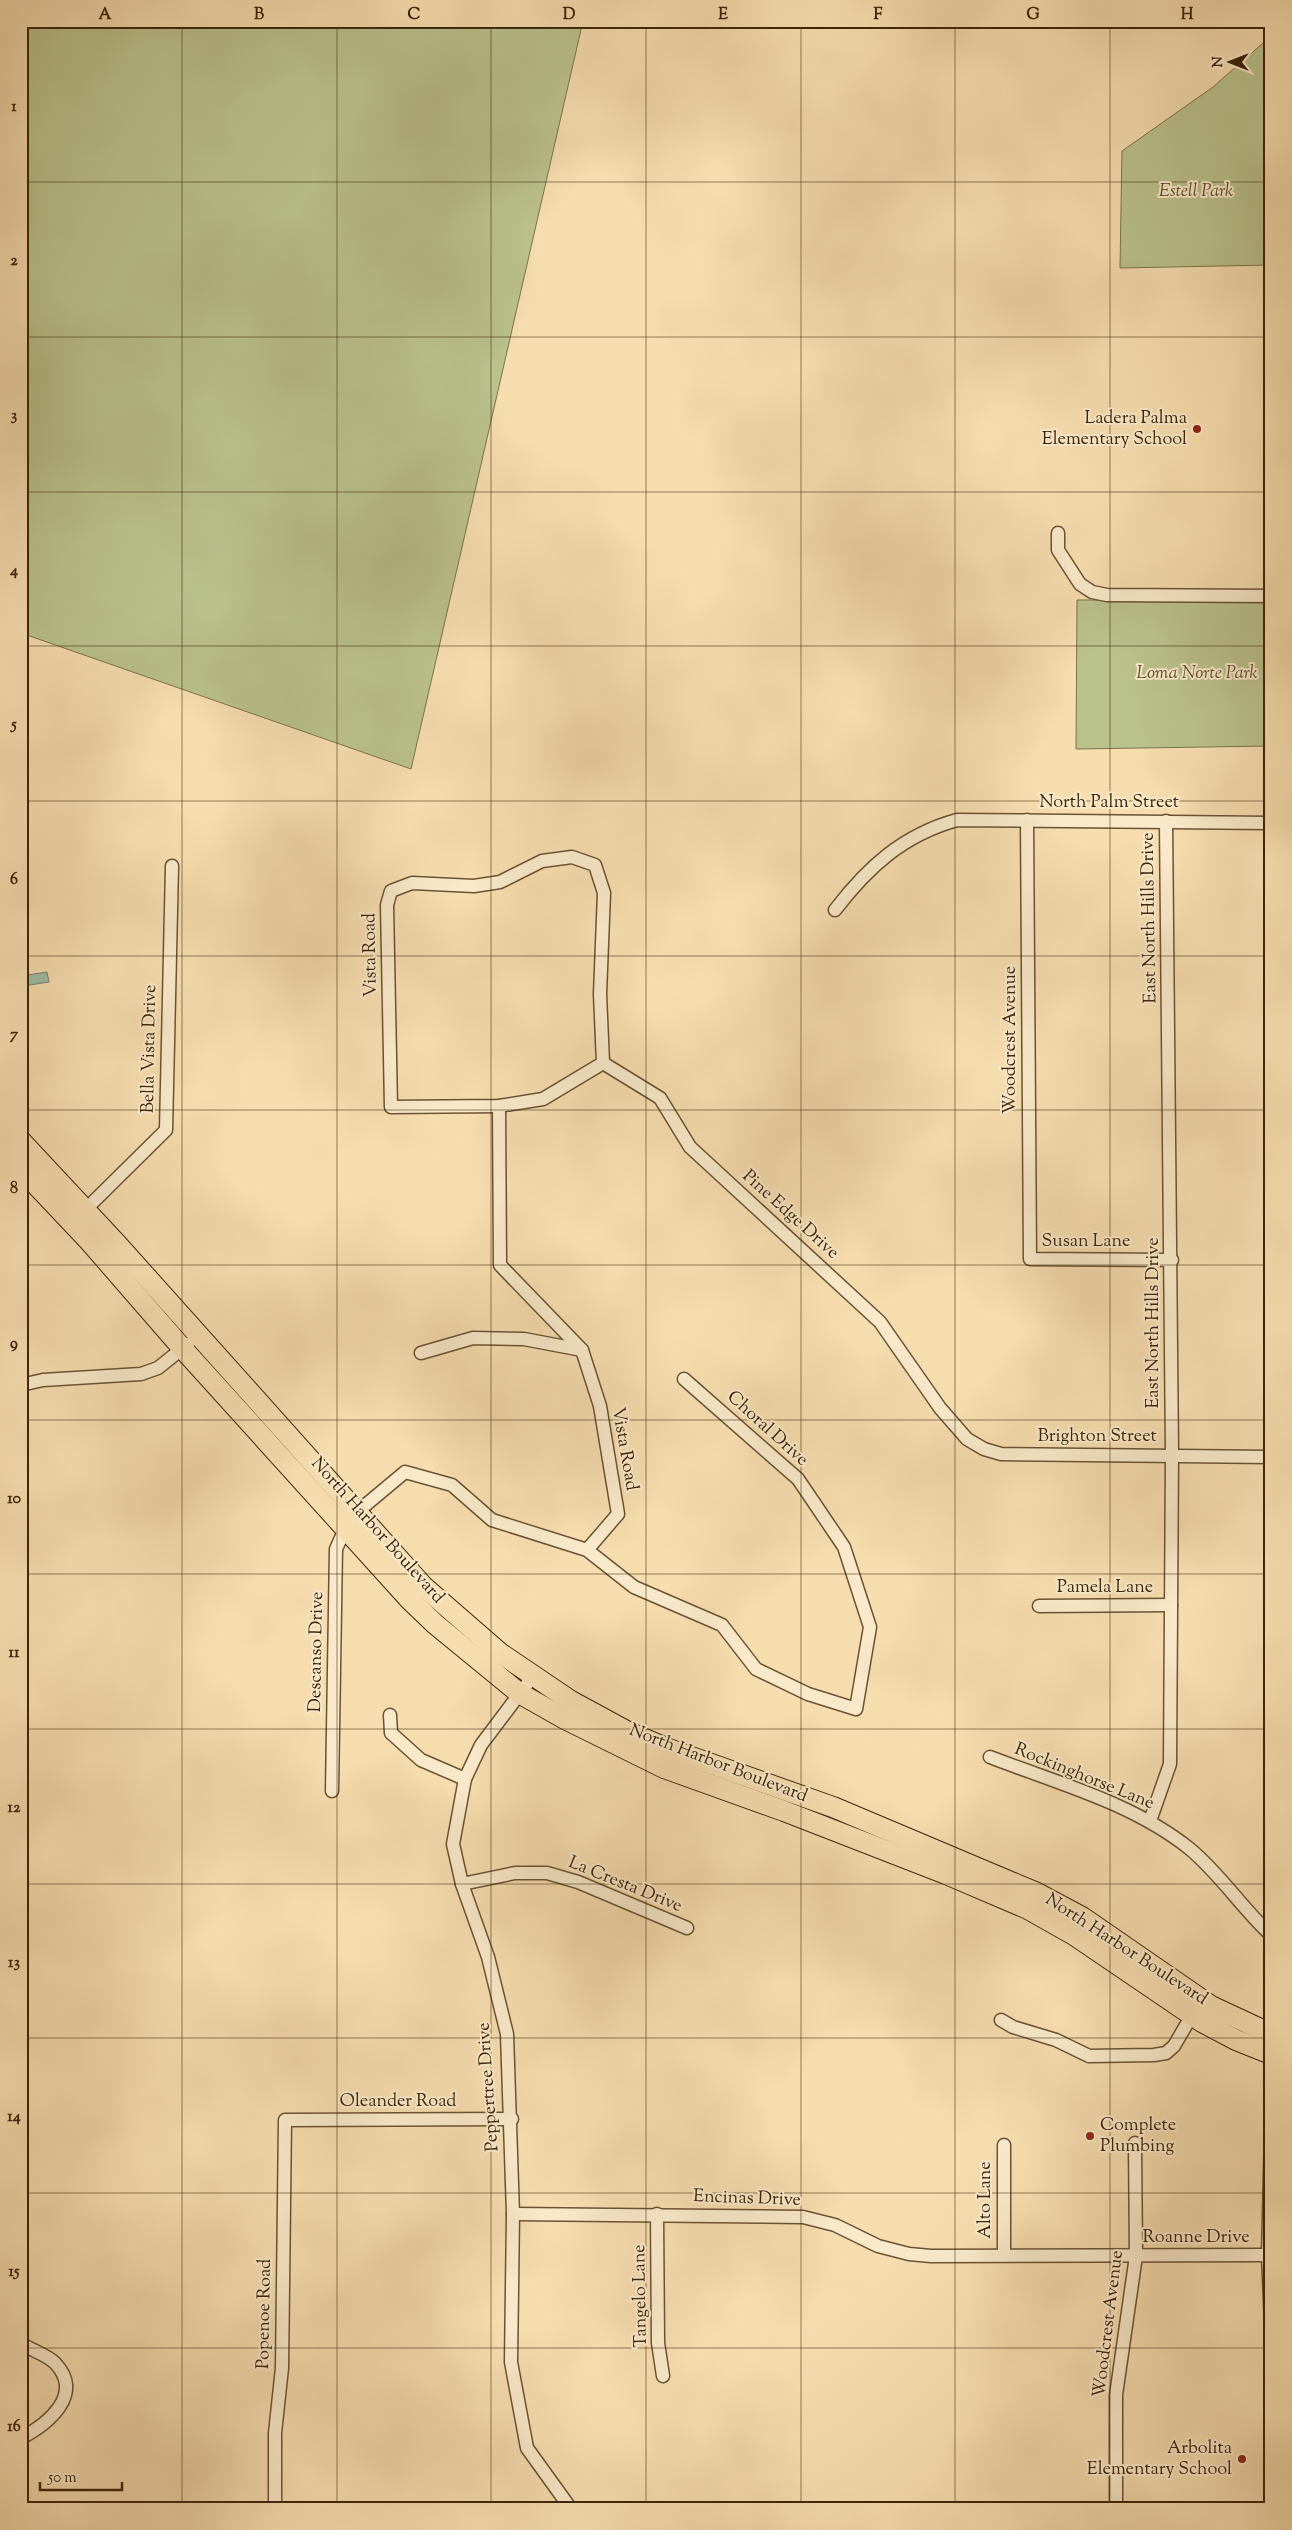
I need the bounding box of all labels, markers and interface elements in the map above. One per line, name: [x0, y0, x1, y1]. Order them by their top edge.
text: A: [99, 4, 112, 27]
text: B: [254, 4, 264, 27]
text: C: [408, 4, 421, 27]
text: D: [563, 4, 576, 27]
text: E: [718, 4, 728, 27]
text: F: [874, 4, 883, 27]
text: G: [1026, 4, 1040, 27]
text: H: [1181, 4, 1194, 27]
north arrow: [1204, 38, 1254, 88]
text: N: [1209, 56, 1229, 68]
text: 1: [11, 96, 17, 119]
park label: Estell Park: [1159, 179, 1233, 205]
text: 2: [10, 250, 18, 273]
text: 3: [11, 405, 18, 428]
place label: Ladera Palma Elementary School: [1042, 406, 1187, 453]
marker: Ladera Palma Elementary School: [1191, 423, 1203, 435]
text: 4: [9, 560, 18, 583]
park label: Loma Norte Park: [1136, 661, 1258, 687]
text: 5: [9, 714, 17, 737]
street label: North Palm Street: [1039, 790, 1179, 816]
street label: East North Hills Drive: [1136, 832, 1164, 1004]
text: 6: [10, 869, 18, 892]
street label: Vista Road: [357, 913, 385, 997]
street label: Woodcrest Avenue: [998, 966, 1024, 1114]
street label: Bella Vista Drive: [136, 984, 164, 1114]
text: 7: [10, 1024, 19, 1047]
street label: Pine Edge Drive: [736, 1164, 844, 1266]
text: 8: [10, 1178, 18, 1201]
street label: Susan Lane: [1042, 1229, 1130, 1255]
street label: East North Hills Drive: [1141, 1237, 1167, 1409]
text: 9: [10, 1333, 18, 1356]
street label: Choral Drive: [720, 1385, 814, 1473]
street label: Vista Road: [604, 1405, 644, 1493]
street label: Brighton Street: [1037, 1424, 1157, 1450]
street label: North Harbor Boulevard: [304, 1452, 450, 1610]
text: 10: [7, 1488, 21, 1511]
street label: Pamela Lane: [1057, 1575, 1153, 1601]
street label: Descanso Drive: [303, 1591, 331, 1713]
text: 11: [9, 1642, 20, 1665]
street label: North Harbor Boulevard: [625, 1718, 811, 1810]
street label: Rockinghorse Lane: [1010, 1737, 1158, 1817]
text: 12: [8, 1797, 21, 1820]
street label: La Cresta Drive: [564, 1850, 686, 1920]
street label: North Harbor Boulevard: [1040, 1888, 1212, 2012]
text: 13: [8, 1952, 20, 1975]
street label: Peppertree Drive: [472, 2022, 506, 2152]
street label: Oleander Road: [340, 2089, 456, 2115]
text: 14: [7, 2106, 21, 2129]
place label: Complete Plumbing: [1100, 2113, 1176, 2160]
marker: Complete Plumbing: [1084, 2130, 1096, 2142]
street label: Alto Lane: [973, 2161, 999, 2239]
street label: Encinas Drive: [693, 2184, 801, 2214]
street label: Roanne Drive: [1142, 2225, 1250, 2251]
street label: Tangelo Lane: [627, 2244, 655, 2348]
street label: Woodcrest Avenue: [1087, 2249, 1131, 2399]
street label: Popenoe Road: [251, 2259, 279, 2369]
text: 15: [9, 2261, 20, 2284]
text: 16: [7, 2416, 21, 2439]
place label: Arbolita Elementary School: [1087, 2436, 1232, 2483]
marker: Arbolita Elementary School: [1236, 2453, 1248, 2465]
scale bar: [40, 2460, 122, 2492]
text: 50 m: [47, 2468, 77, 2489]

